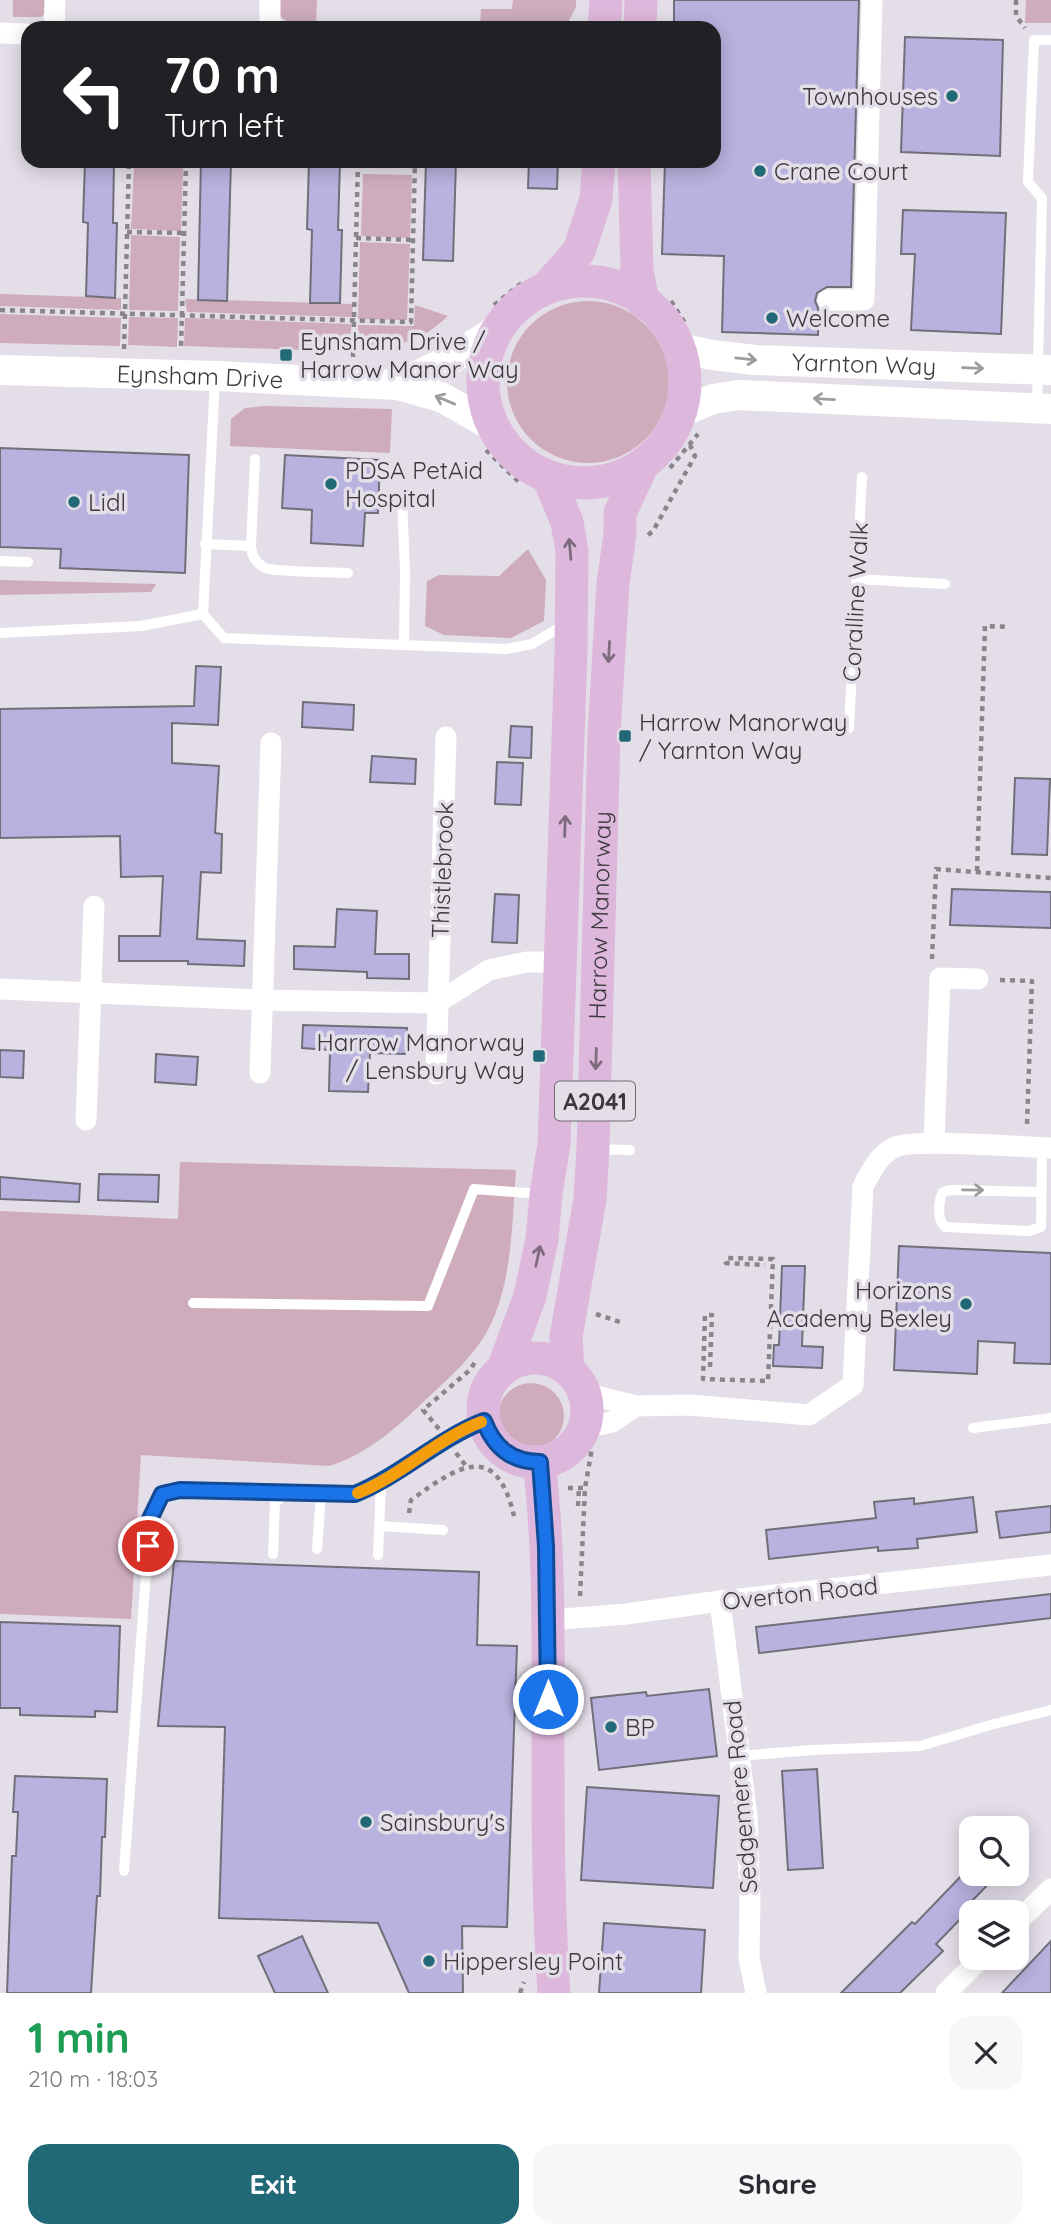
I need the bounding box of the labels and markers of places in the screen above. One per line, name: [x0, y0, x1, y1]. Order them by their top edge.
place label: Townhouses: [802, 81, 938, 111]
marker: Townhouses: [944, 88, 960, 104]
place label: Crane Court: [774, 156, 908, 186]
marker: Crane Court: [752, 163, 768, 179]
place label: Welcome: [786, 303, 890, 333]
marker: Welcome: [764, 310, 780, 326]
place label: Eynsham Drive / Harrow Manor Way: [300, 326, 519, 384]
marker: Eynsham Drive / Harrow Manor Way: [278, 347, 294, 363]
place label: PDSA PetAid Hospital: [345, 455, 483, 513]
marker: PDSA PetAid Hospital: [323, 476, 339, 492]
place label: Lidl: [88, 487, 126, 517]
marker: Lidl: [66, 494, 82, 510]
place label: Harrow Manorway / Yarnton Way: [639, 707, 847, 765]
marker: Harrow Manorway / Yarnton Way: [617, 728, 633, 744]
place label: Harrow Manorway / Lensbury Way: [317, 1027, 525, 1085]
marker: Harrow Manorway / Lensbury Way: [531, 1048, 547, 1064]
place label: Horizons Academy Bexley: [766, 1275, 952, 1333]
marker: Horizons Academy Bexley: [958, 1296, 974, 1312]
pin: [118, 1516, 178, 1576]
place label: BP: [625, 1712, 655, 1742]
marker: BP: [603, 1719, 619, 1735]
place label: Sainsbury's: [380, 1807, 505, 1837]
marker: Sainsbury's: [358, 1814, 374, 1830]
place label: Hippersley Point: [443, 1946, 623, 1976]
marker: Hippersley Point: [421, 1953, 437, 1969]

